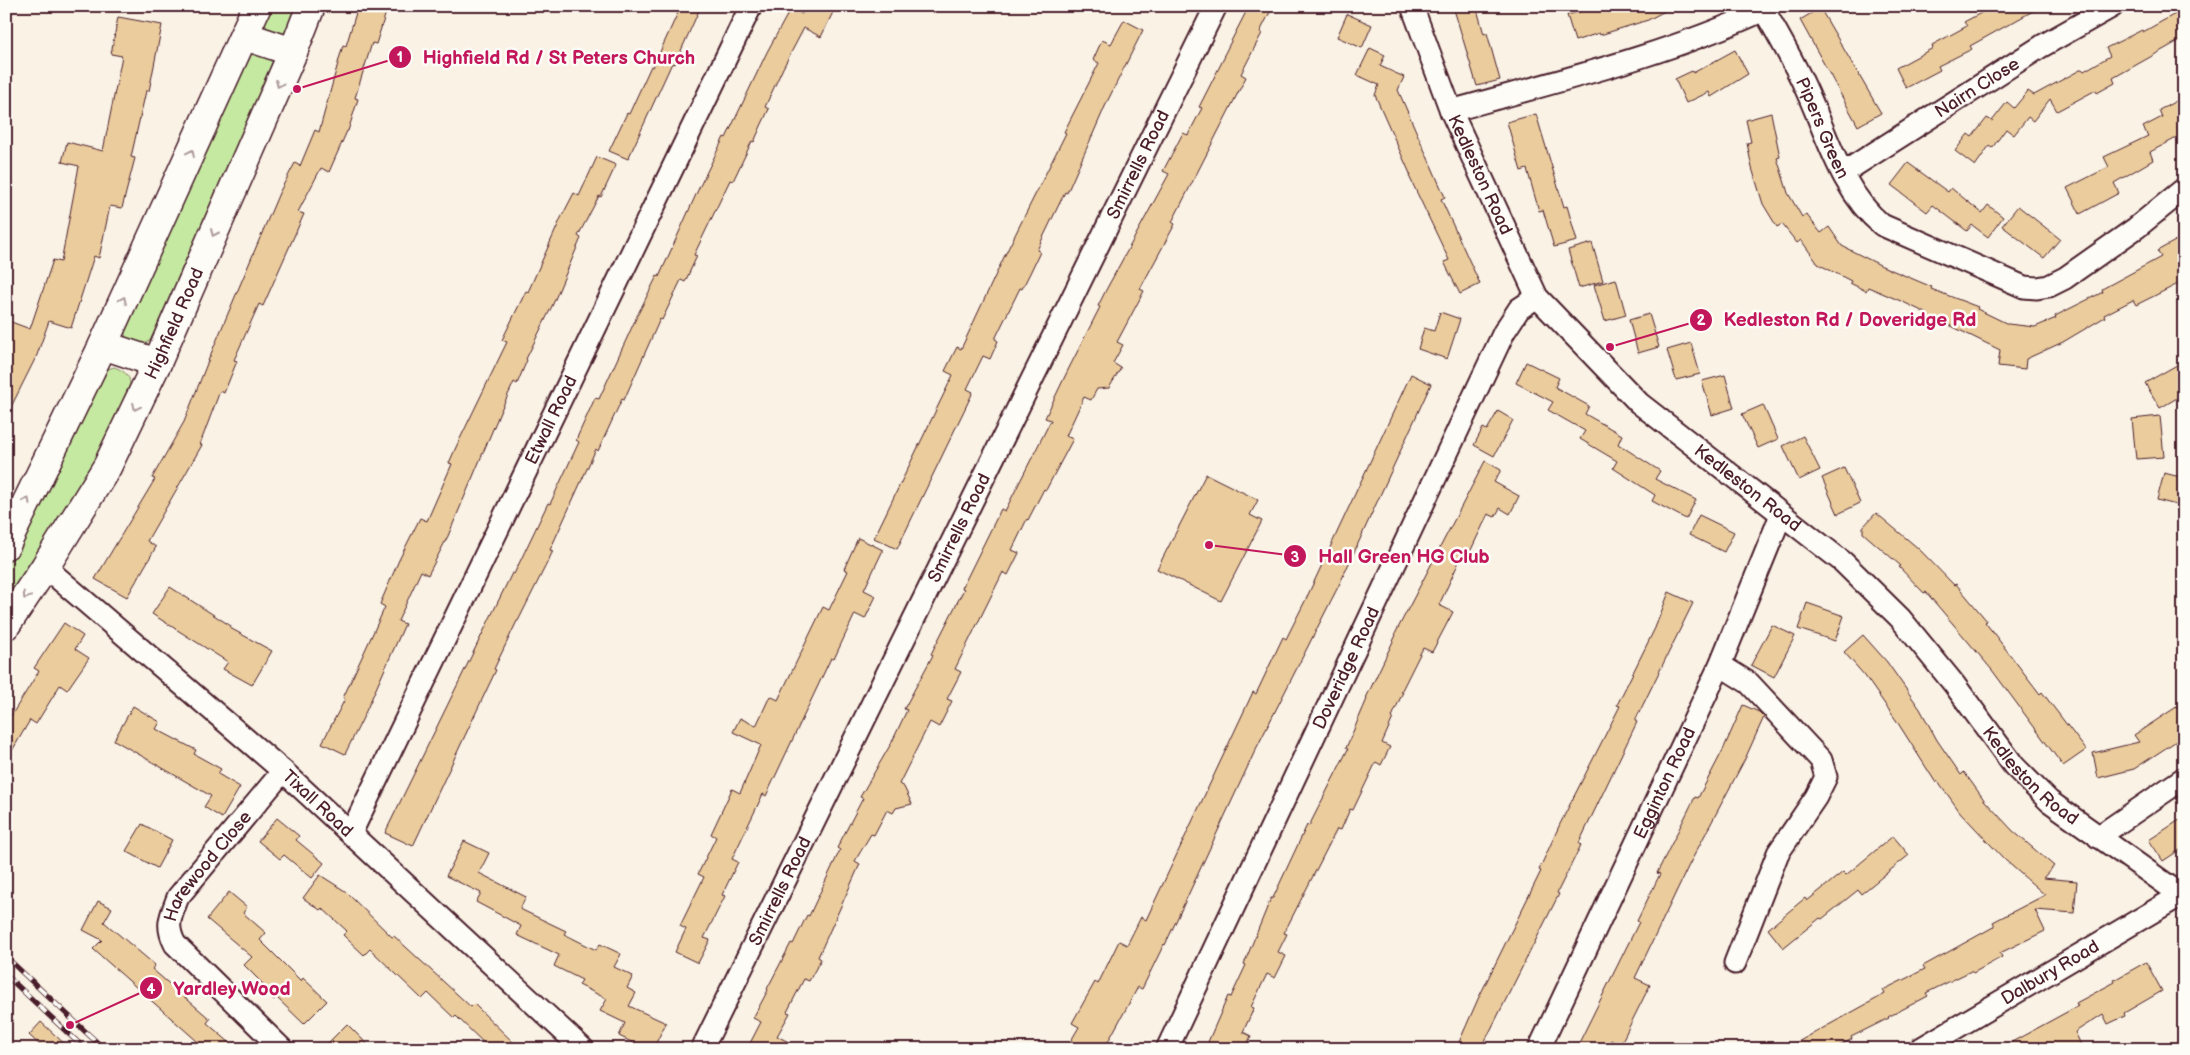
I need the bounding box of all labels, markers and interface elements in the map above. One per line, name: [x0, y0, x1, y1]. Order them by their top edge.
callout: Highfield Rd / St Peters Church: [387, 40, 705, 74]
text: Highfield Rd / St Peters Church: [423, 47, 695, 70]
text: 1: [397, 48, 403, 67]
street label: Nairn Close: [1931, 53, 2024, 123]
street label: Pipers Green: [1791, 74, 1853, 182]
one-way arrow: [275, 79, 286, 88]
street label: Smirrells Road: [1103, 107, 1174, 223]
street label: Kedleston Road: [1443, 111, 1517, 238]
one-way arrow: [185, 149, 196, 158]
one-way arrow: [210, 228, 221, 237]
street label: Highfield Road: [141, 265, 208, 383]
one-way arrow: [117, 296, 128, 305]
callout: Kedleston Rd / Doveridge Rd: [1688, 303, 1986, 337]
text: Kedleston Rd / Doveridge Rd: [1724, 309, 1976, 332]
text: 2: [1697, 311, 1706, 330]
street label: Etwall Road: [521, 372, 582, 468]
one-way arrow: [131, 402, 142, 411]
street label: Kedleston Road: [1690, 440, 1805, 536]
street label: Smirrells Road: [924, 470, 995, 586]
one-way arrow: [21, 497, 32, 506]
callout: Hall Green HG Club: [1283, 539, 1499, 573]
text: Hall Green HG Club: [1318, 546, 1490, 569]
text: 3: [1291, 548, 1300, 567]
one-way arrow: [23, 591, 32, 600]
street label: Doveridge Road: [1309, 604, 1384, 733]
street label: Kedleston Road: [1978, 723, 2082, 830]
street label: Egginton Road: [1630, 724, 1700, 842]
street label: Tixall Road: [278, 766, 357, 842]
street label: Harewood Close: [160, 807, 256, 924]
street label: Smirrells Road: [745, 833, 816, 949]
street label: Dalbury Road: [1998, 936, 2103, 1010]
callout: Yardley Wood: [138, 971, 301, 1005]
text: Yardley Wood: [173, 978, 291, 1001]
text: 4: [147, 980, 156, 999]

